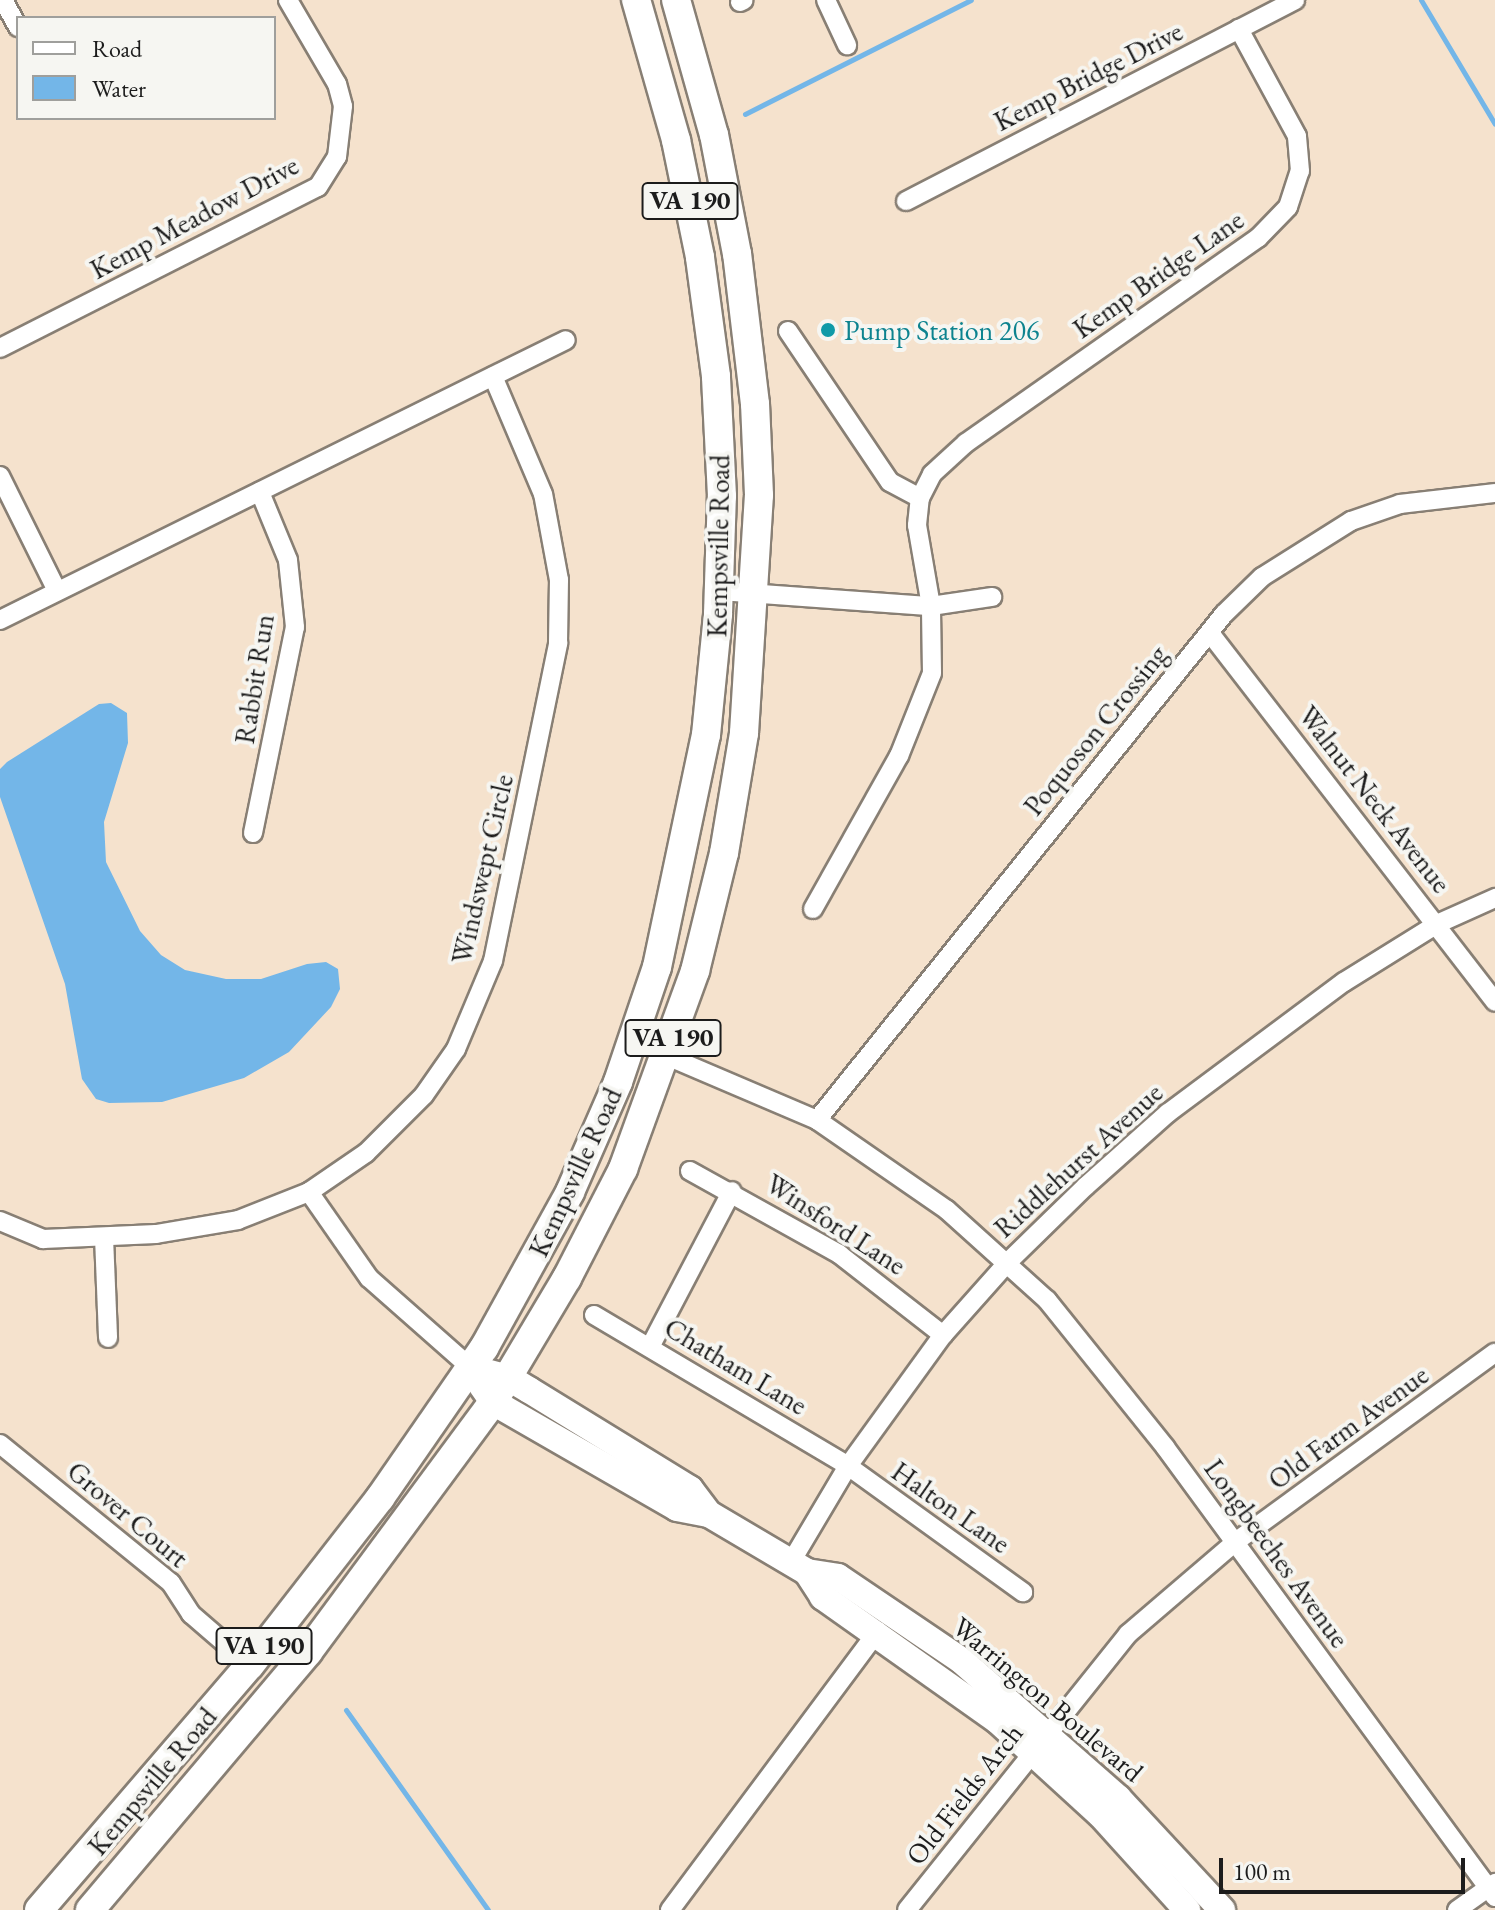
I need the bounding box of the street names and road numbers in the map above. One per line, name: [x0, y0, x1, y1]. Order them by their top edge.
street label: Kemp Bridge Drive: [988, 14, 1188, 138]
street label: Kemp Meadow Drive: [84, 148, 304, 286]
road number: VA 190: [640, 179, 740, 223]
street label: Kemp Bridge Lane: [1066, 203, 1250, 345]
street label: Kempsville Road: [700, 454, 736, 638]
street label: Rabbit Run: [227, 612, 281, 746]
street label: Poquoson Crossing: [1016, 638, 1174, 822]
street label: Walnut Neck Avenue: [1292, 699, 1458, 899]
street label: Windswept Circle: [444, 771, 520, 967]
road number: VA 190: [623, 1016, 723, 1060]
street label: Riddlehurst Avenue: [987, 1076, 1169, 1244]
street label: Kempsville Road: [521, 1082, 629, 1262]
street label: Winsford Lane: [760, 1166, 912, 1282]
street label: Chatham Lane: [659, 1310, 813, 1422]
street label: Old Farm Avenue: [1261, 1358, 1435, 1496]
street label: Longbeeches Avenue: [1197, 1452, 1357, 1654]
street label: Grover Court: [61, 1454, 195, 1574]
street label: Halton Lane: [885, 1454, 1017, 1560]
street label: Warrington Boulevard: [946, 1609, 1150, 1789]
road number: VA 190: [214, 1624, 314, 1668]
street label: Kempsville Road: [80, 1700, 224, 1862]
street label: Old Fields Arch: [898, 1717, 1030, 1871]

